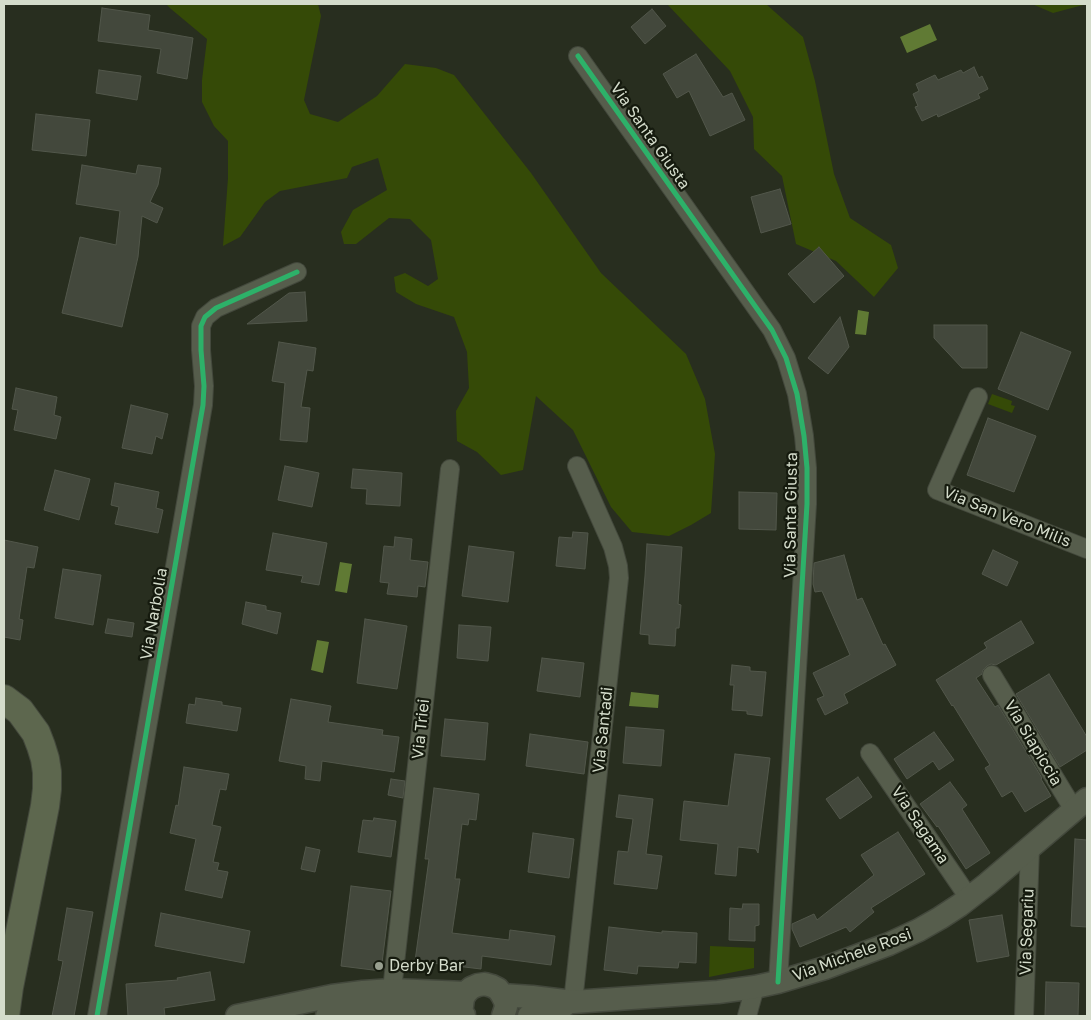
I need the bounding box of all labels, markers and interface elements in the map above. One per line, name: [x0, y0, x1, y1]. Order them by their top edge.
street label: Via Santa Giusta: [606, 79, 694, 193]
street label: Via Santa Giusta: [780, 452, 802, 578]
street label: Via San Vero Milis: [940, 483, 1074, 551]
street label: Via Narbolia: [136, 566, 172, 662]
street label: Via Santadi: [589, 686, 617, 774]
street label: Via Siapiccia: [1000, 697, 1066, 789]
street label: Via Triei: [408, 698, 434, 760]
street label: Via Sagama: [887, 783, 953, 867]
street label: Via Segariu: [1016, 888, 1038, 976]
street label: Via Michele Rosi: [790, 925, 914, 985]
place label: Derby Bar: [389, 956, 464, 976]
marker: Derby Bar: [373, 960, 385, 972]

